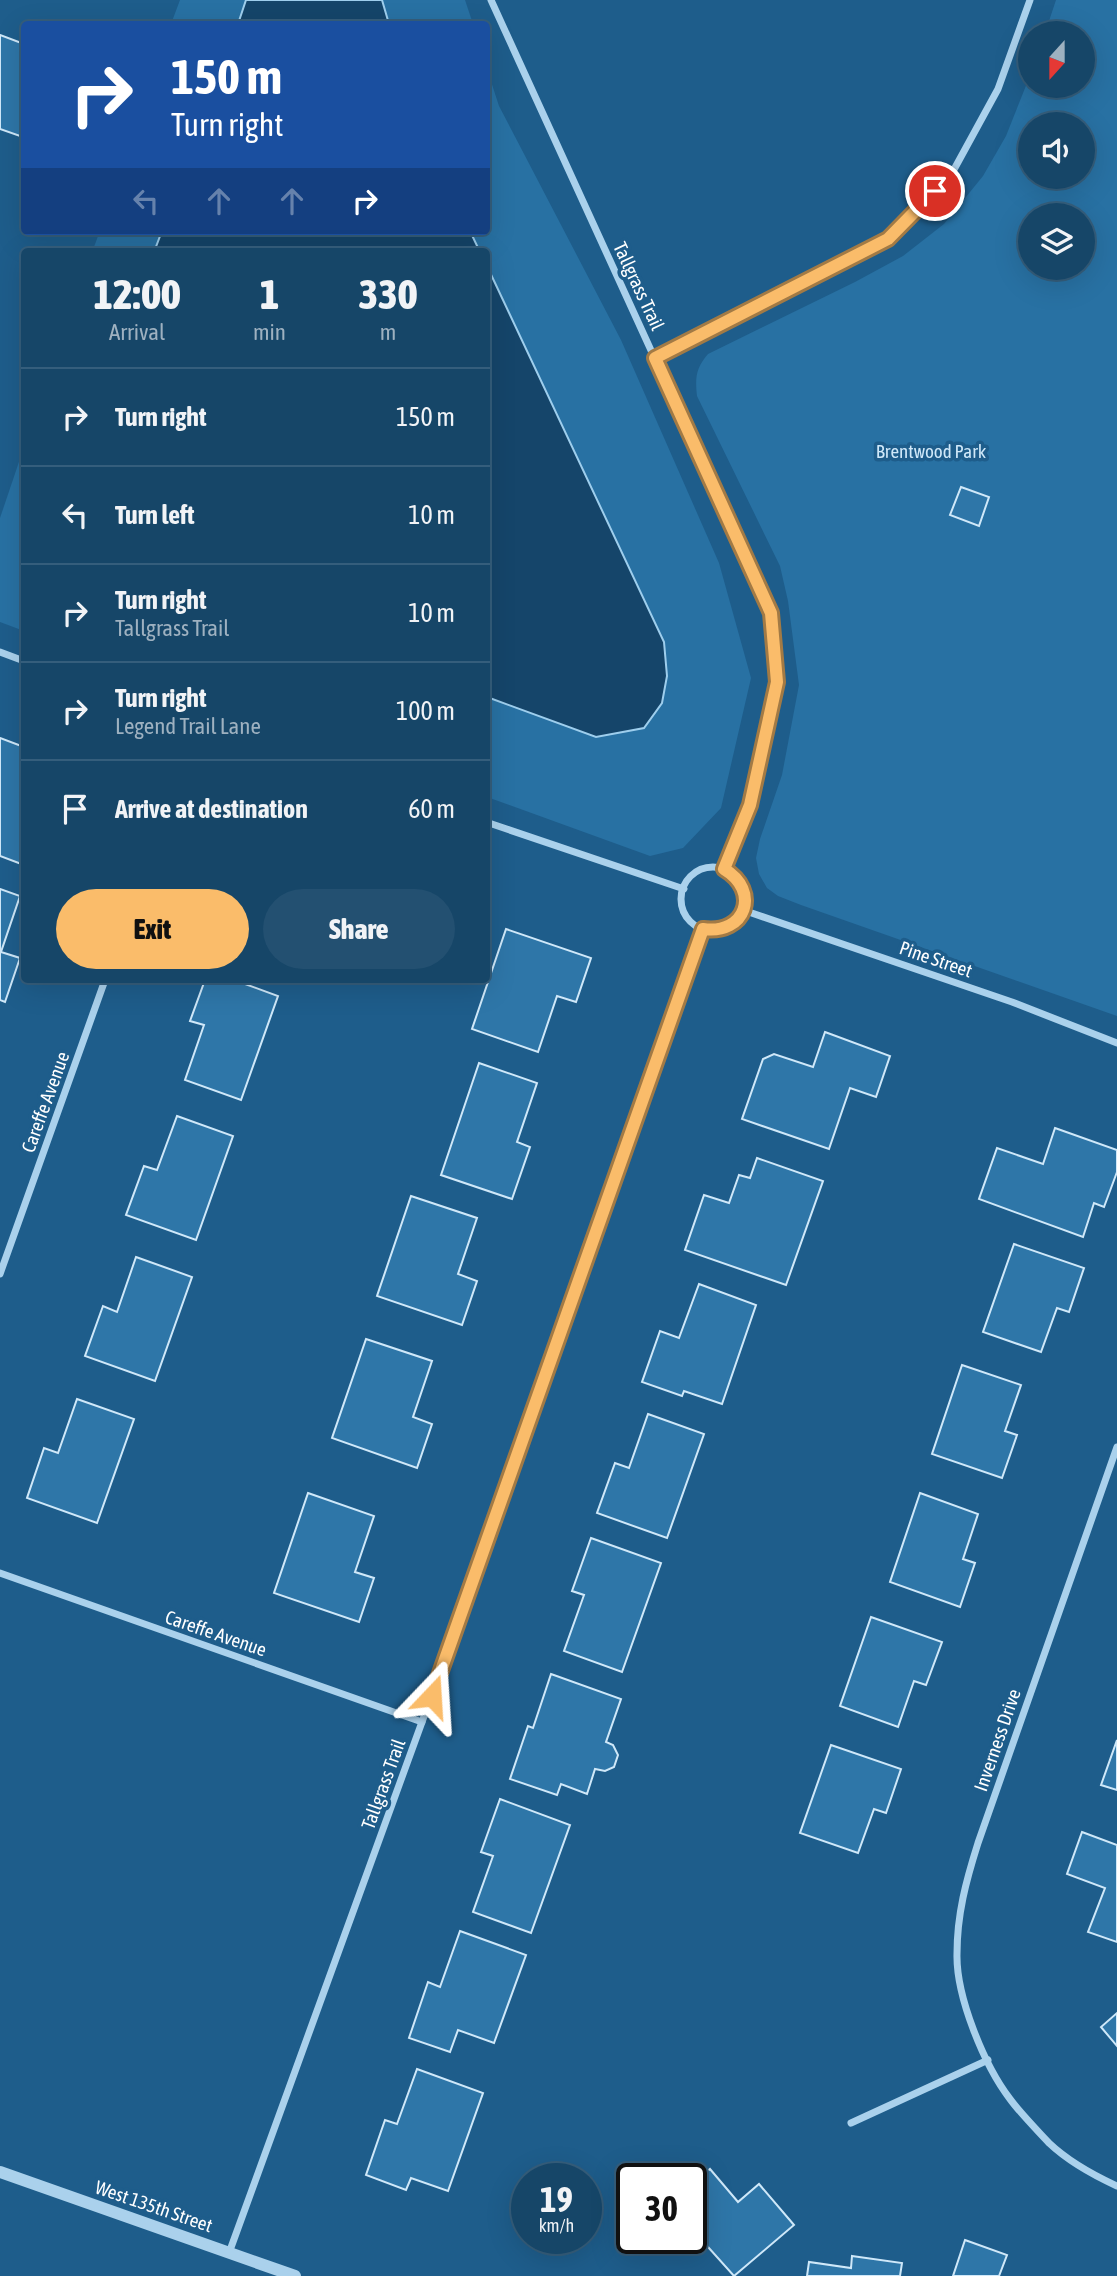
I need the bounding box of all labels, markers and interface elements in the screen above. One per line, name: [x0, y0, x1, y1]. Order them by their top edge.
north arrow: [1018, 21, 1096, 98]
map controls: [1018, 21, 1095, 280]
text: 150 m: [171, 48, 282, 104]
icon: right: [56, 49, 147, 140]
text: Turn right: [171, 106, 284, 143]
button: sound: [1018, 112, 1095, 189]
pin: [905, 161, 965, 221]
icon: arrive: [916, 172, 954, 210]
icon: left: [127, 182, 165, 220]
icon: ahead: [200, 182, 238, 220]
icon: ahead: [273, 182, 311, 220]
icon: right: [346, 182, 384, 220]
button: layers: [1018, 203, 1095, 280]
street label: Tallgrass Trail: [609, 239, 669, 333]
text: 12:00: [93, 270, 181, 318]
text: 1: [260, 270, 279, 318]
text: 330: [358, 270, 418, 318]
text: Arrival: [109, 319, 165, 345]
text: min: [253, 319, 286, 345]
text: m: [380, 319, 396, 345]
icon: right: [56, 398, 94, 436]
text: Turn right: [115, 402, 206, 432]
text: 150 m: [396, 402, 455, 432]
park label: Brentwood Park: [876, 440, 987, 462]
icon: left: [56, 496, 94, 534]
text: Turn left: [115, 500, 195, 530]
text: 10 m: [408, 500, 455, 530]
text: Turn right: [115, 585, 206, 615]
icon: right: [56, 594, 94, 632]
text: 10 m: [408, 598, 455, 628]
text: Tallgrass Trail: [115, 615, 229, 641]
text: Turn right: [115, 683, 206, 713]
icon: right: [56, 692, 94, 730]
text: 100 m: [396, 696, 455, 726]
text: Legend Trail Lane: [115, 713, 261, 739]
icon: arrive: [56, 790, 94, 828]
text: Arrive at destination: [115, 794, 308, 824]
text: 60 m: [408, 794, 455, 824]
button: Exit: [56, 889, 249, 969]
button: Share: [263, 889, 455, 969]
street label: Pine Street: [897, 936, 975, 982]
street label: Careffe Avenue: [17, 1049, 73, 1155]
street label: Careffe Avenue: [162, 1605, 270, 1661]
position arrow: [395, 1659, 469, 1733]
street label: Inverness Drive: [969, 1686, 1025, 1794]
street label: Tallgrass Trail: [356, 1736, 410, 1832]
speed limit sign: 30: [616, 2163, 707, 2254]
street label: West 135th Street: [93, 2176, 215, 2236]
text: 19: [540, 2179, 573, 2219]
text: km/h: [539, 2215, 574, 2236]

